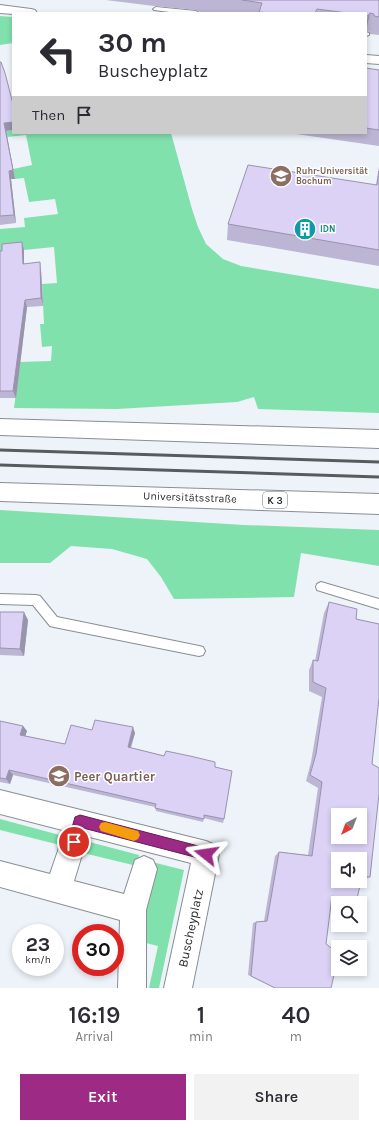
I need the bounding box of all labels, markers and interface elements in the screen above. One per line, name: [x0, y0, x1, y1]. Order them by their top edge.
text: 30 m: [98, 26, 167, 59]
icon: left: [32, 28, 84, 80]
text: Buscheyplatz: [98, 60, 208, 82]
icon: arrive: [73, 104, 95, 126]
text: Then: [32, 106, 65, 124]
school or university icon: Ruhr-Universität Bochum: [268, 163, 294, 189]
place label: Ruhr-Universität Bochum: [296, 166, 368, 186]
building icon: IDN: [292, 216, 318, 242]
place label: IDN: [320, 224, 335, 234]
street label: Universitätsstraße: [143, 489, 237, 506]
road number: K 3: [263, 492, 287, 508]
school or university icon: Peer Quartier: [46, 763, 72, 789]
place label: Peer Quartier: [74, 769, 156, 784]
north arrow: [331, 808, 367, 844]
map controls: [331, 808, 367, 976]
pin: [57, 825, 91, 859]
icon: arrive: [63, 831, 85, 853]
position arrow: [185, 833, 227, 875]
button: sound: [331, 852, 367, 888]
street label: Buscheyplatz: [175, 888, 206, 969]
button: search: [331, 896, 367, 932]
speed limit sign: 30: [72, 924, 124, 976]
text: 23: [26, 933, 50, 956]
button: layers: [331, 940, 367, 976]
text: km/h: [25, 954, 51, 966]
text: 16:19: [69, 1001, 120, 1029]
text: 1: [197, 1001, 205, 1029]
text: 40: [281, 1001, 310, 1029]
text: Arrival: [75, 1029, 114, 1044]
text: min: [189, 1029, 213, 1044]
text: m: [290, 1029, 302, 1044]
button: Exit: [20, 1074, 186, 1120]
button: Share: [194, 1074, 359, 1120]

